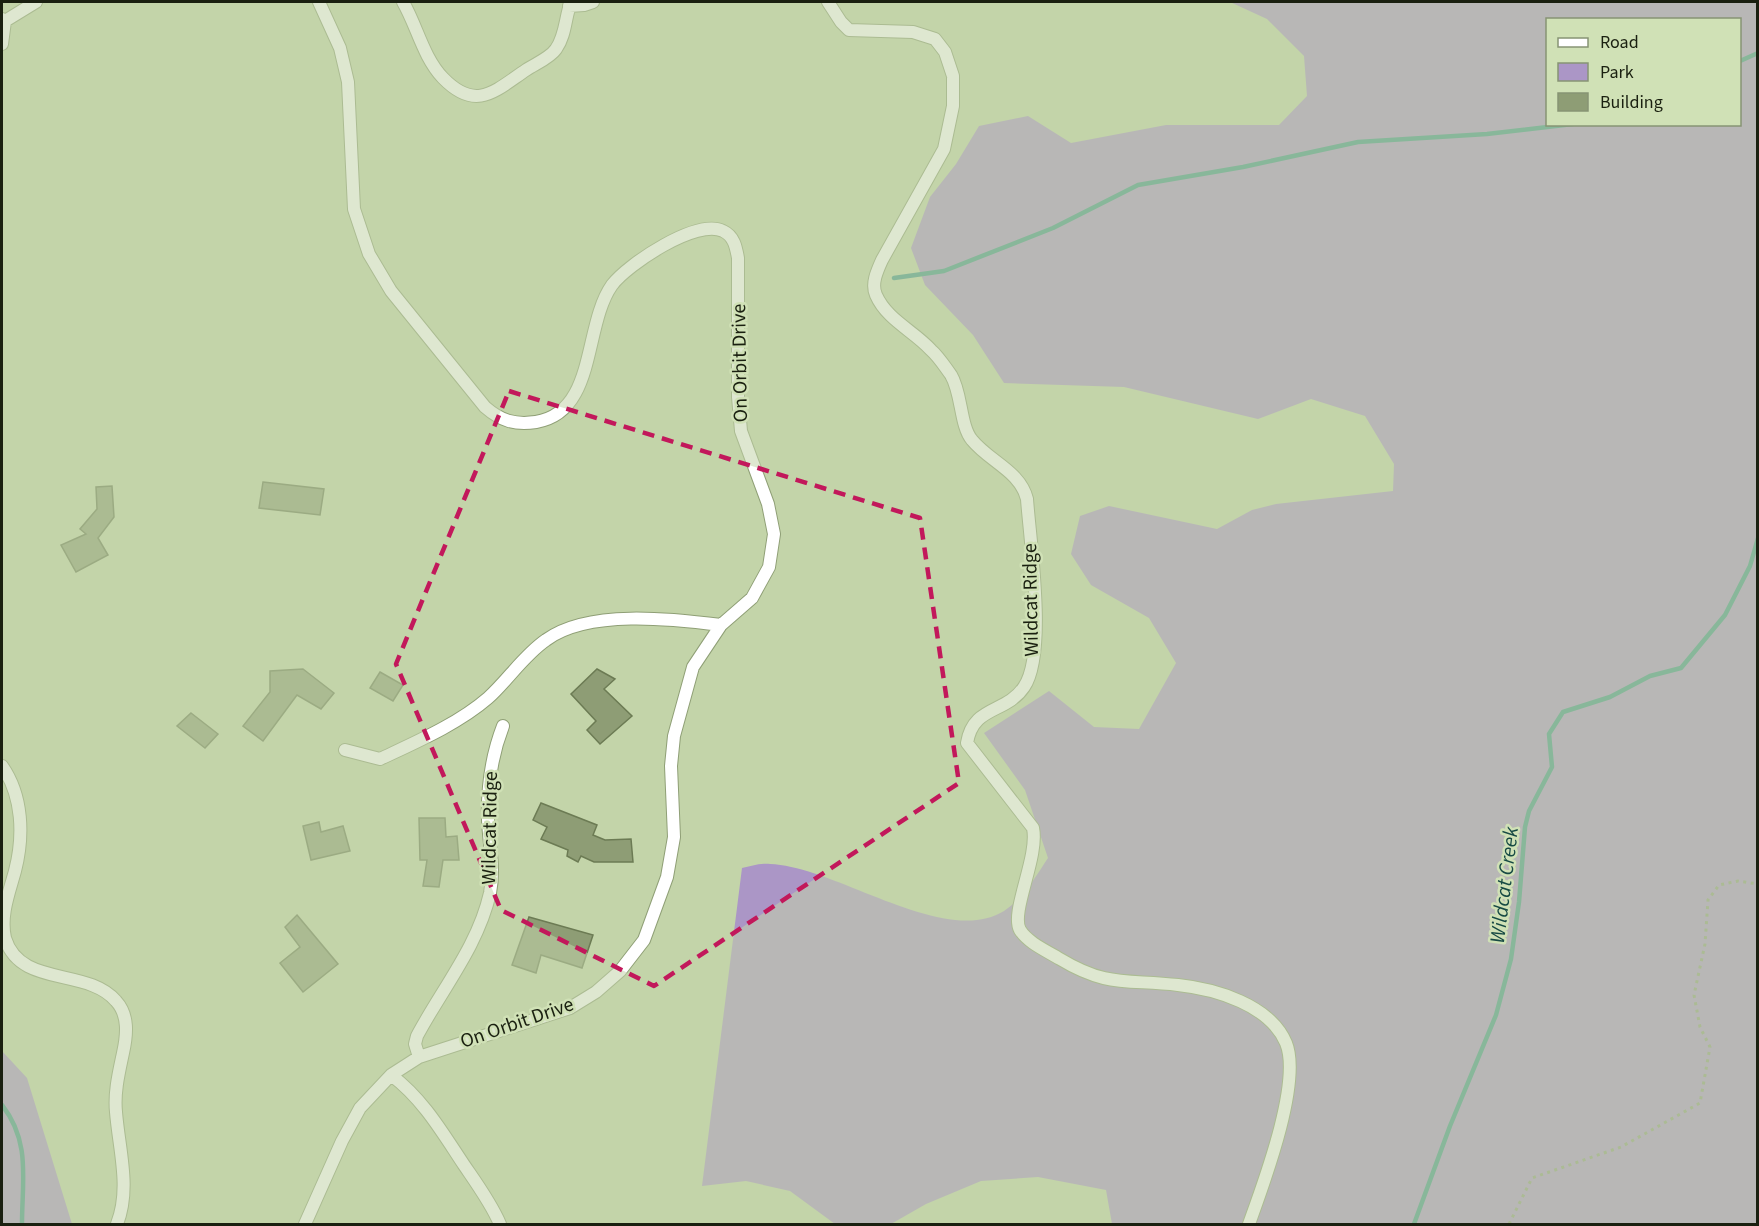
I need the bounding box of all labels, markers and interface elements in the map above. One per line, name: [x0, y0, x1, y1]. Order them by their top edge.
legend: [1546, 18, 1741, 126]
text: Road: [1600, 30, 1639, 55]
text: Park: [1600, 60, 1634, 85]
text: Building: [1600, 90, 1663, 115]
street label: On Orbit Drive: [725, 303, 755, 423]
street label: Wildcat Ridge: [1016, 543, 1046, 657]
street label: Wildcat Ridge: [475, 771, 505, 885]
water label: Wildcat Creek: [1482, 824, 1526, 945]
street label: On Orbit Drive: [456, 990, 578, 1056]

